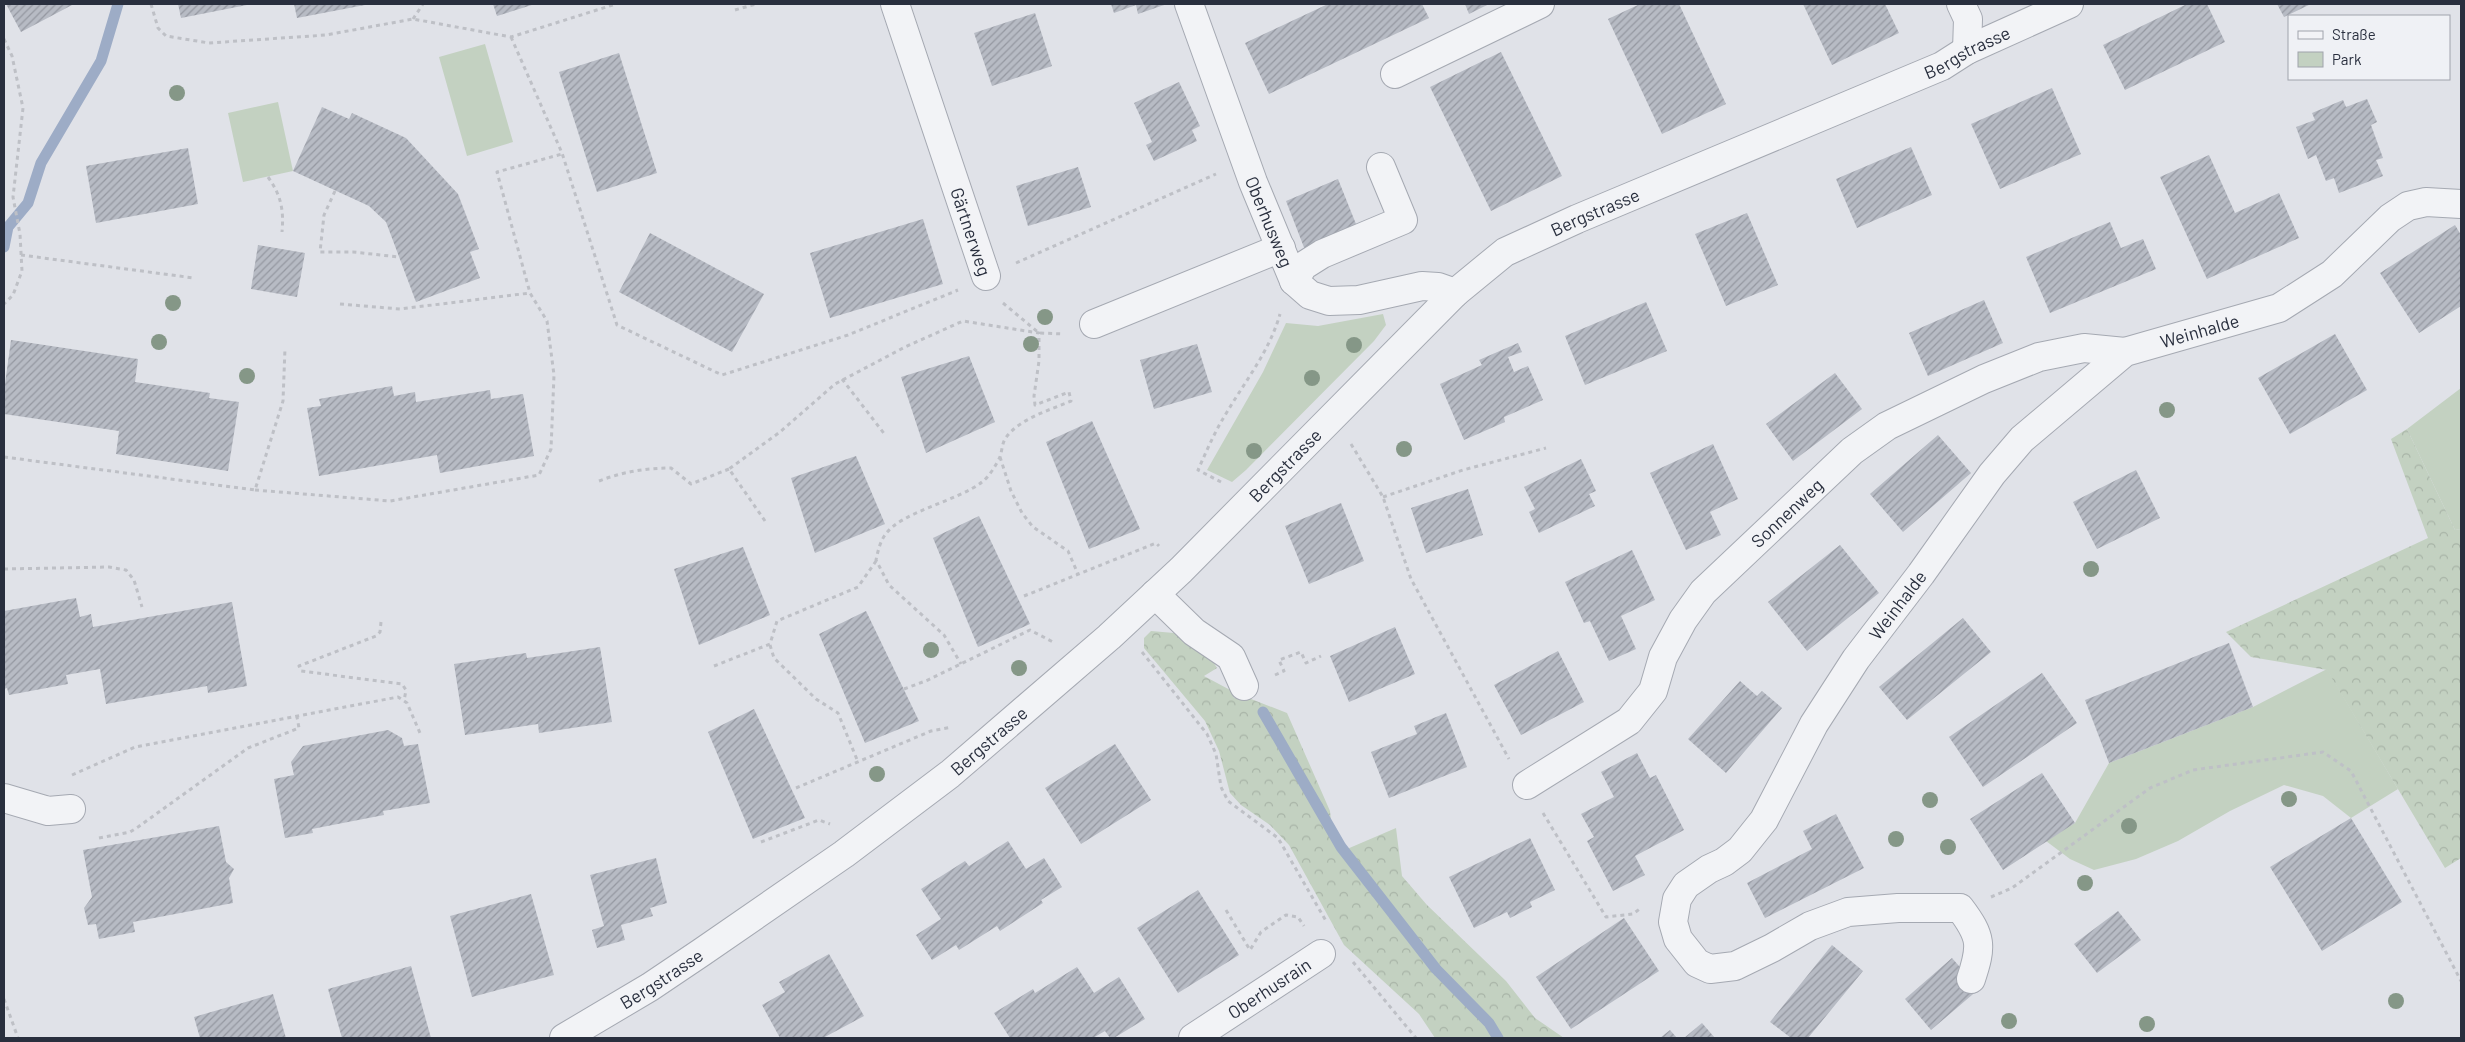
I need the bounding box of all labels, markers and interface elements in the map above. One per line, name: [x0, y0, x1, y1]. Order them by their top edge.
legend: [2288, 15, 2450, 80]
street label: Bergstrasse: [1921, 21, 2013, 83]
text: Straße: [2332, 25, 2376, 43]
text: Park: [2332, 50, 2362, 68]
street label: Oberhusweg: [1241, 173, 1298, 270]
street label: Bergstrasse: [1547, 183, 1643, 241]
street label: Gärtnerweg: [946, 185, 996, 279]
street label: Weinhalde: [2157, 309, 2242, 352]
street label: Bergstrasse: [1244, 424, 1326, 506]
street label: Sonnenweg: [1746, 474, 1827, 552]
street label: Weinhalde: [1864, 566, 1931, 644]
street label: Bergstrasse: [946, 702, 1032, 780]
street label: Bergstrasse: [616, 944, 707, 1013]
street label: Oberhusrain: [1223, 953, 1315, 1023]

